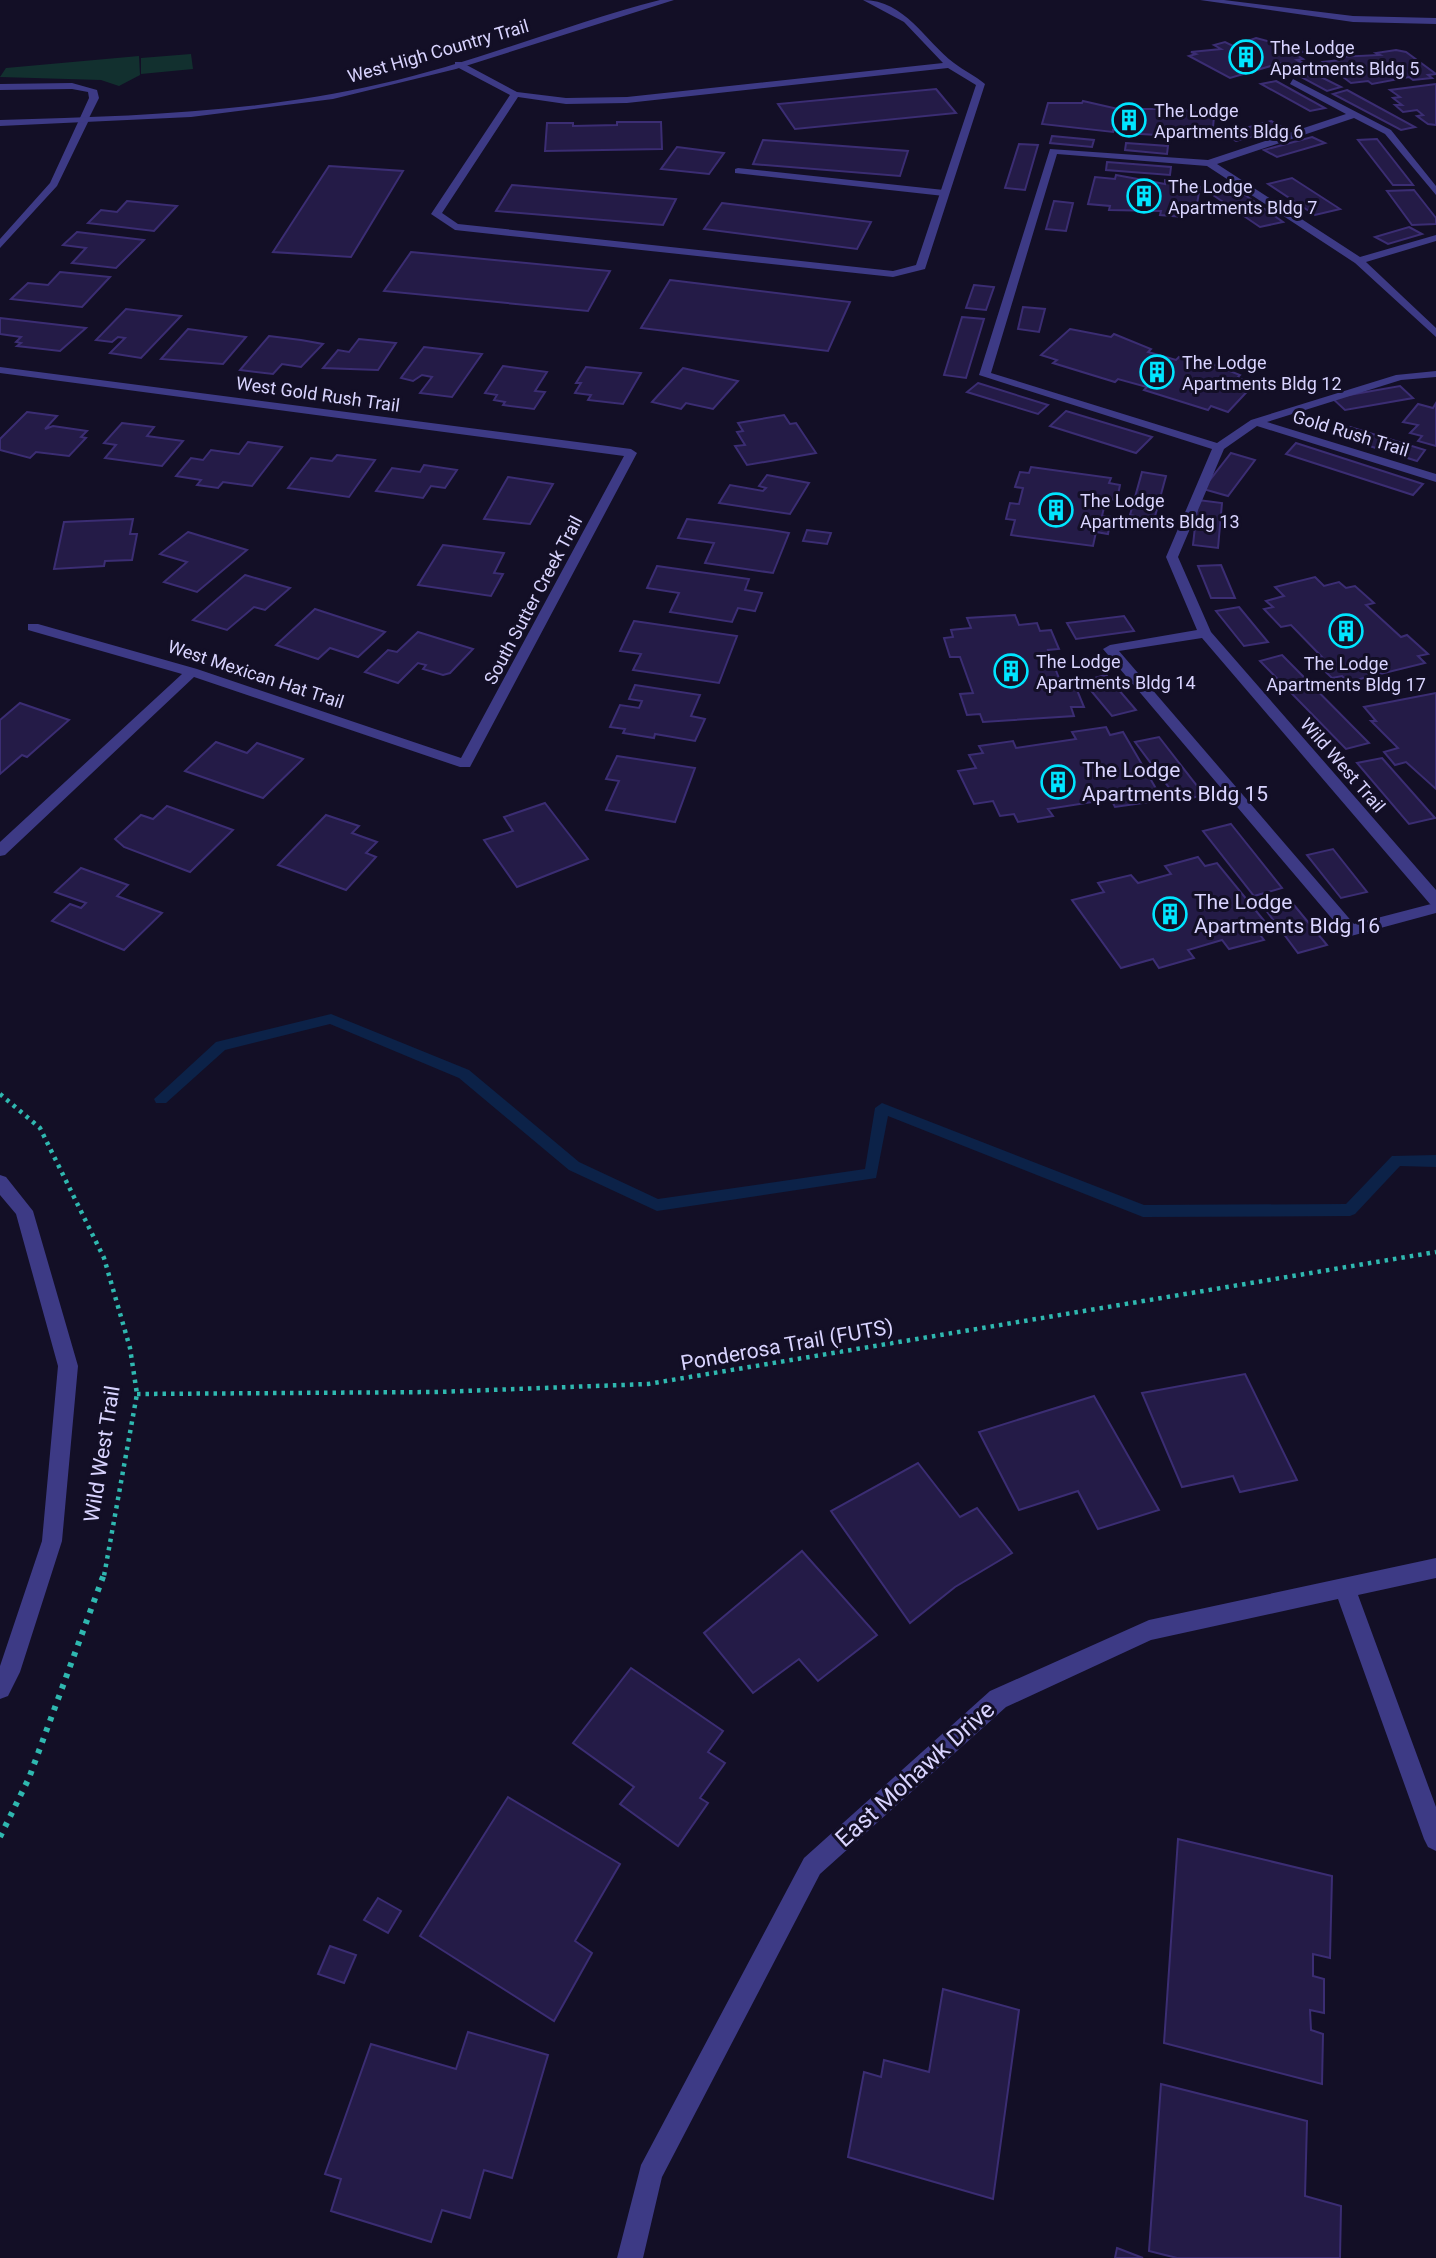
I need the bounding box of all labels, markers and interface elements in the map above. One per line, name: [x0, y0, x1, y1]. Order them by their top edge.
street label: West High Country Trail: [345, 15, 531, 87]
place label: The Lodge Apartments Bldg 5: [1270, 37, 1419, 79]
building icon: The Lodge Apartments Bldg 5: [1227, 38, 1265, 76]
place label: The Lodge Apartments Bldg 6: [1154, 100, 1303, 142]
building icon: The Lodge Apartments Bldg 6: [1110, 101, 1148, 139]
place label: The Lodge Apartments Bldg 7: [1168, 176, 1317, 218]
building icon: The Lodge Apartments Bldg 7: [1125, 177, 1163, 215]
place label: The Lodge Apartments Bldg 12: [1182, 352, 1342, 394]
building icon: The Lodge Apartments Bldg 12: [1138, 353, 1176, 391]
street label: West Gold Rush Trail: [235, 372, 401, 416]
street label: Gold Rush Trail: [1290, 405, 1412, 461]
place label: The Lodge Apartments Bldg 13: [1080, 490, 1240, 532]
building icon: The Lodge Apartments Bldg 13: [1037, 491, 1075, 529]
street label: South Sutter Creek Trail: [480, 512, 586, 688]
building icon: The Lodge Apartments Bldg 17: [1327, 612, 1365, 650]
street label: West Mexican Hat Trail: [165, 636, 347, 712]
place label: The Lodge Apartments Bldg 14: [1036, 651, 1196, 693]
building icon: The Lodge Apartments Bldg 14: [992, 652, 1030, 690]
place label: The Lodge Apartments Bldg 17: [1266, 653, 1426, 695]
street label: Wild West Trail: [1296, 713, 1390, 817]
place label: The Lodge Apartments Bldg 15: [1082, 758, 1268, 806]
building icon: The Lodge Apartments Bldg 15: [1039, 763, 1077, 801]
place label: The Lodge Apartments Bldg 16: [1194, 890, 1380, 938]
building icon: The Lodge Apartments Bldg 16: [1151, 895, 1189, 933]
street label: Ponderosa Trail (FUTS): [679, 1314, 895, 1376]
street label: Wild West Trail: [79, 1384, 125, 1524]
street label: East Mohawk Drive: [830, 1695, 1000, 1853]

